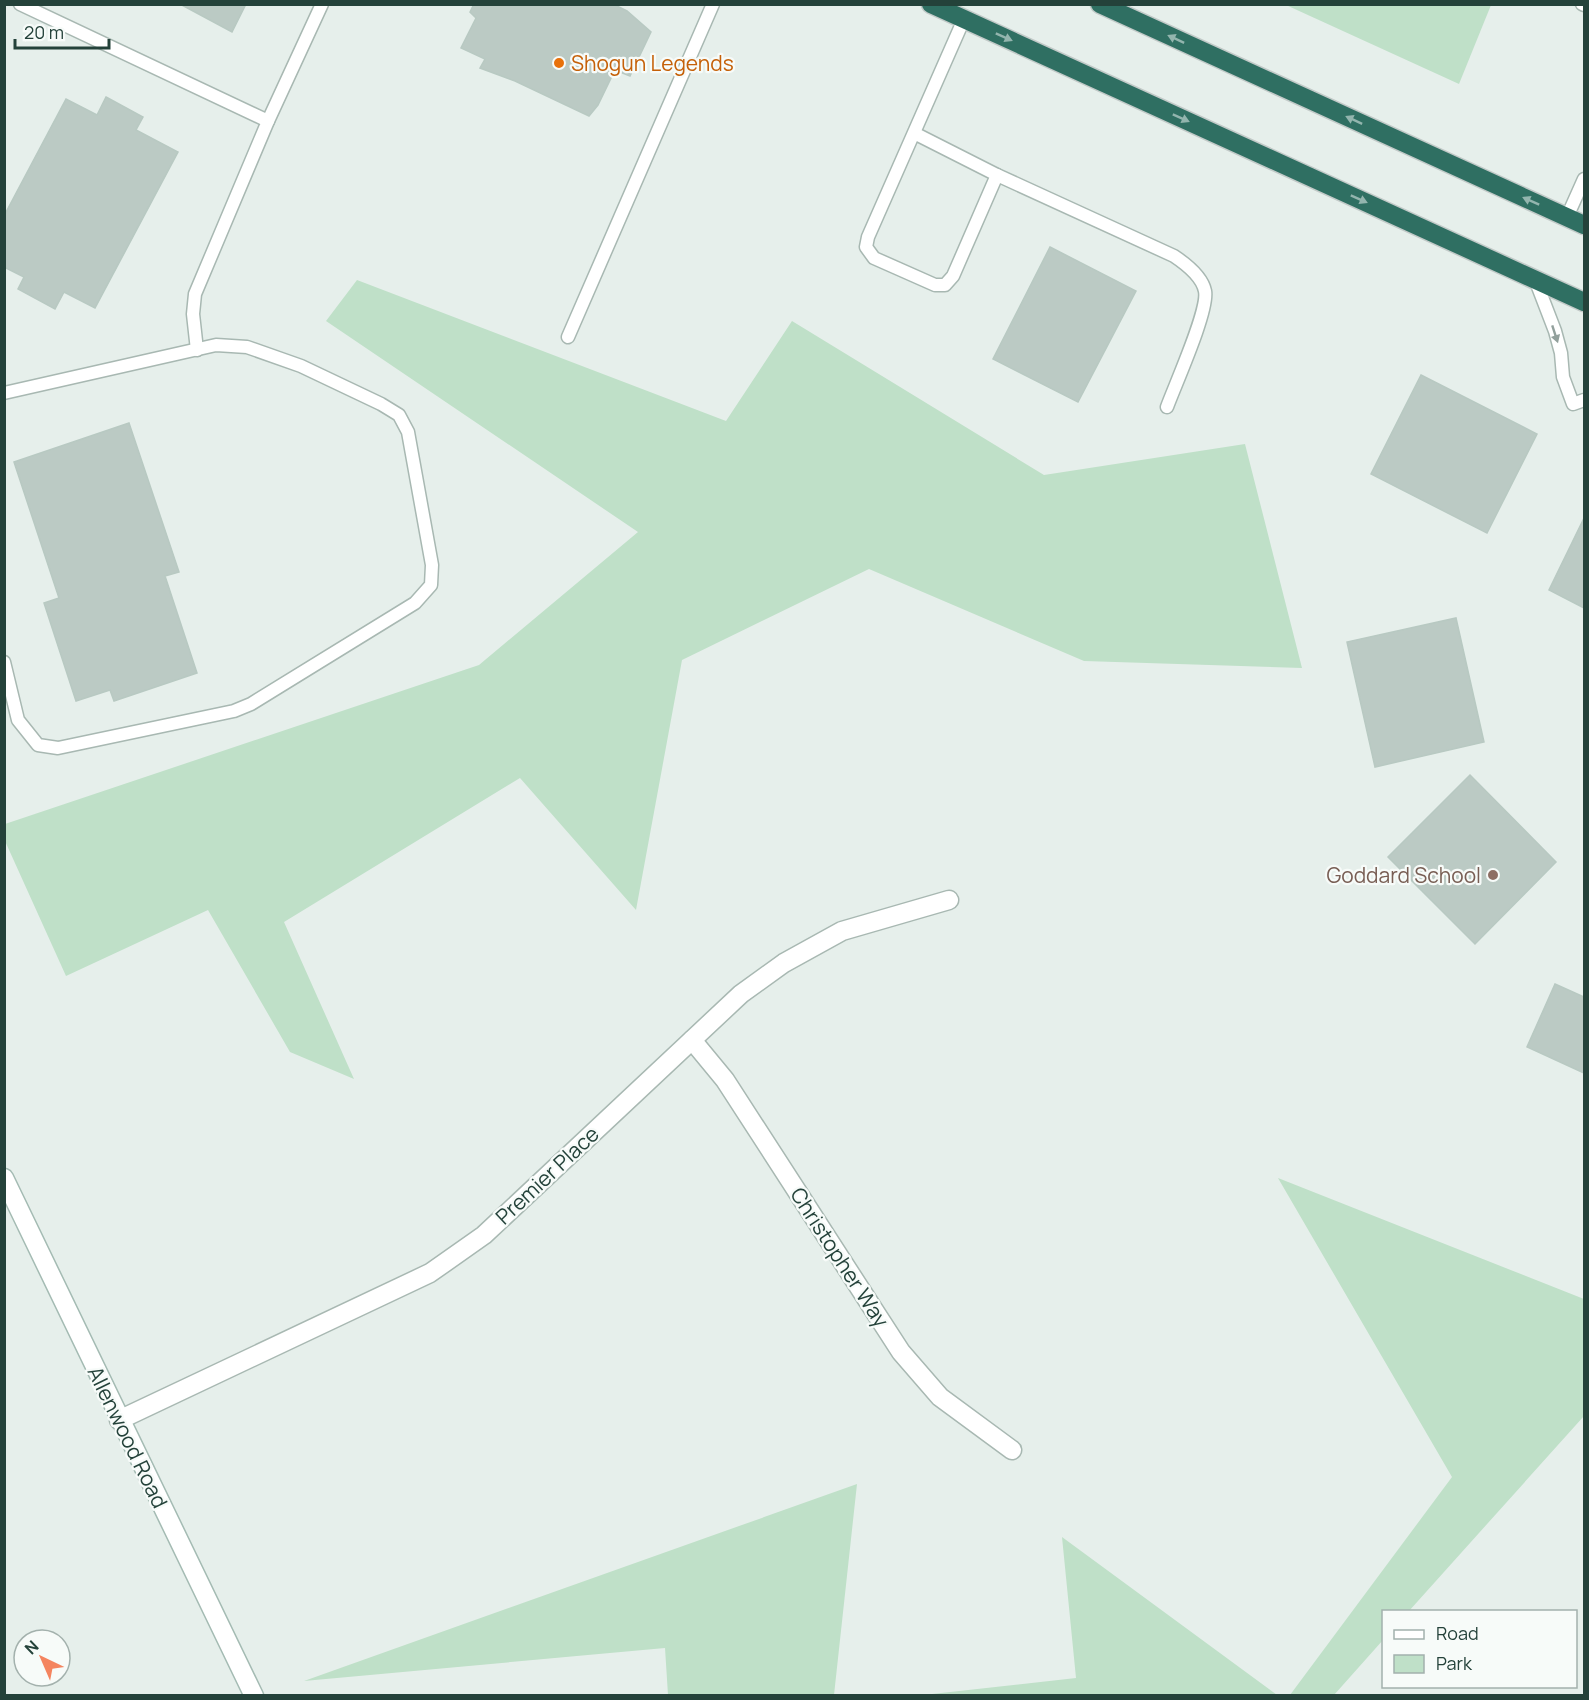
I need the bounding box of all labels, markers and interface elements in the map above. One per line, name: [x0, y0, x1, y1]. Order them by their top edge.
scale bar: [15, 12, 110, 50]
text: 20 m: [24, 20, 64, 44]
one-way arrow: [995, 33, 1012, 42]
one-way arrow: [1168, 35, 1185, 44]
place label: Shogun Legends: [571, 49, 734, 77]
marker: Shogun Legends: [552, 56, 566, 70]
one-way arrow: [1173, 113, 1191, 123]
one-way arrow: [1345, 116, 1362, 125]
one-way arrow: [1350, 194, 1368, 204]
one-way arrow: [1522, 196, 1540, 206]
one-way arrow: [1551, 325, 1561, 343]
place label: Goddard School: [1326, 861, 1481, 889]
marker: Goddard School: [1486, 868, 1500, 882]
street label: Premier Place: [489, 1120, 605, 1230]
street label: Christopher Way: [784, 1182, 896, 1332]
street label: Allenwood Road: [82, 1361, 174, 1513]
legend: [1382, 1610, 1577, 1688]
text: Road: [1436, 1621, 1479, 1645]
north arrow: [12, 1628, 72, 1688]
text: N: [20, 1635, 43, 1659]
text: Park: [1436, 1651, 1473, 1675]

